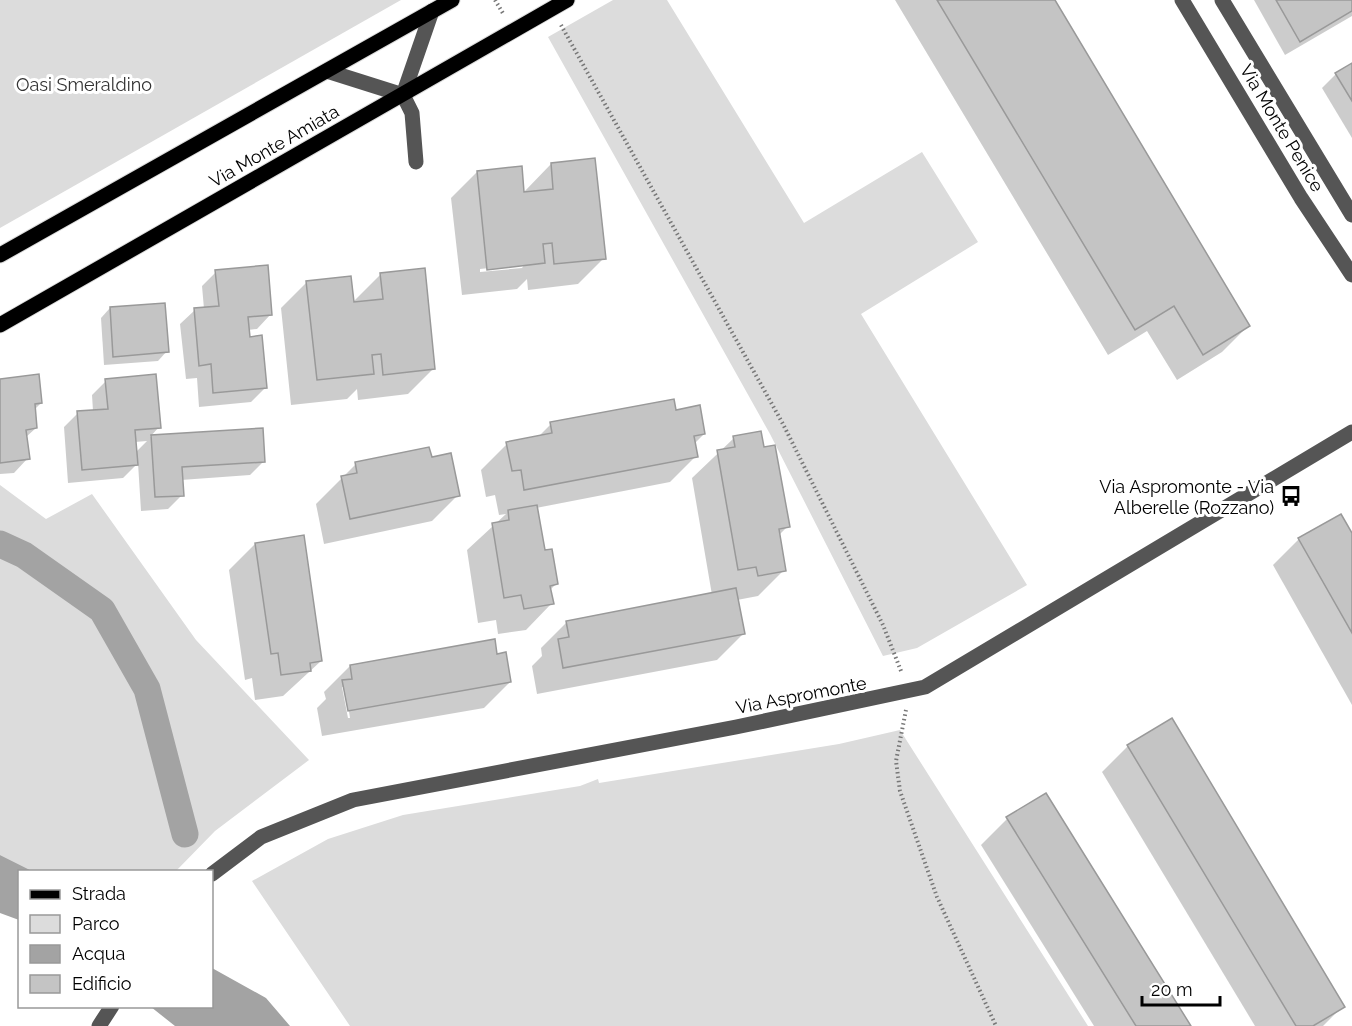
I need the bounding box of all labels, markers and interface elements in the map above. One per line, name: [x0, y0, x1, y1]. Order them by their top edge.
street label: Via Monte Penice: [1236, 61, 1328, 196]
park label: Oasi Smeraldino: [16, 74, 152, 95]
street label: Via Monte Amiata: [206, 100, 342, 192]
place label: Via Aspromonte - Via Alberelle (Rozzano): [1099, 476, 1274, 518]
bus stop icon: Via Aspromonte - Via Alberelle (Rozzano): [1279, 484, 1303, 508]
street label: Via Aspromonte: [734, 672, 869, 718]
legend: [18, 870, 213, 1008]
text: Strada: [72, 883, 126, 904]
text: Parco: [72, 913, 120, 934]
text: Acqua: [72, 943, 125, 964]
scale bar: [1142, 969, 1220, 1007]
text: Edificio: [72, 973, 132, 994]
text: 20 m: [1151, 979, 1193, 1000]

